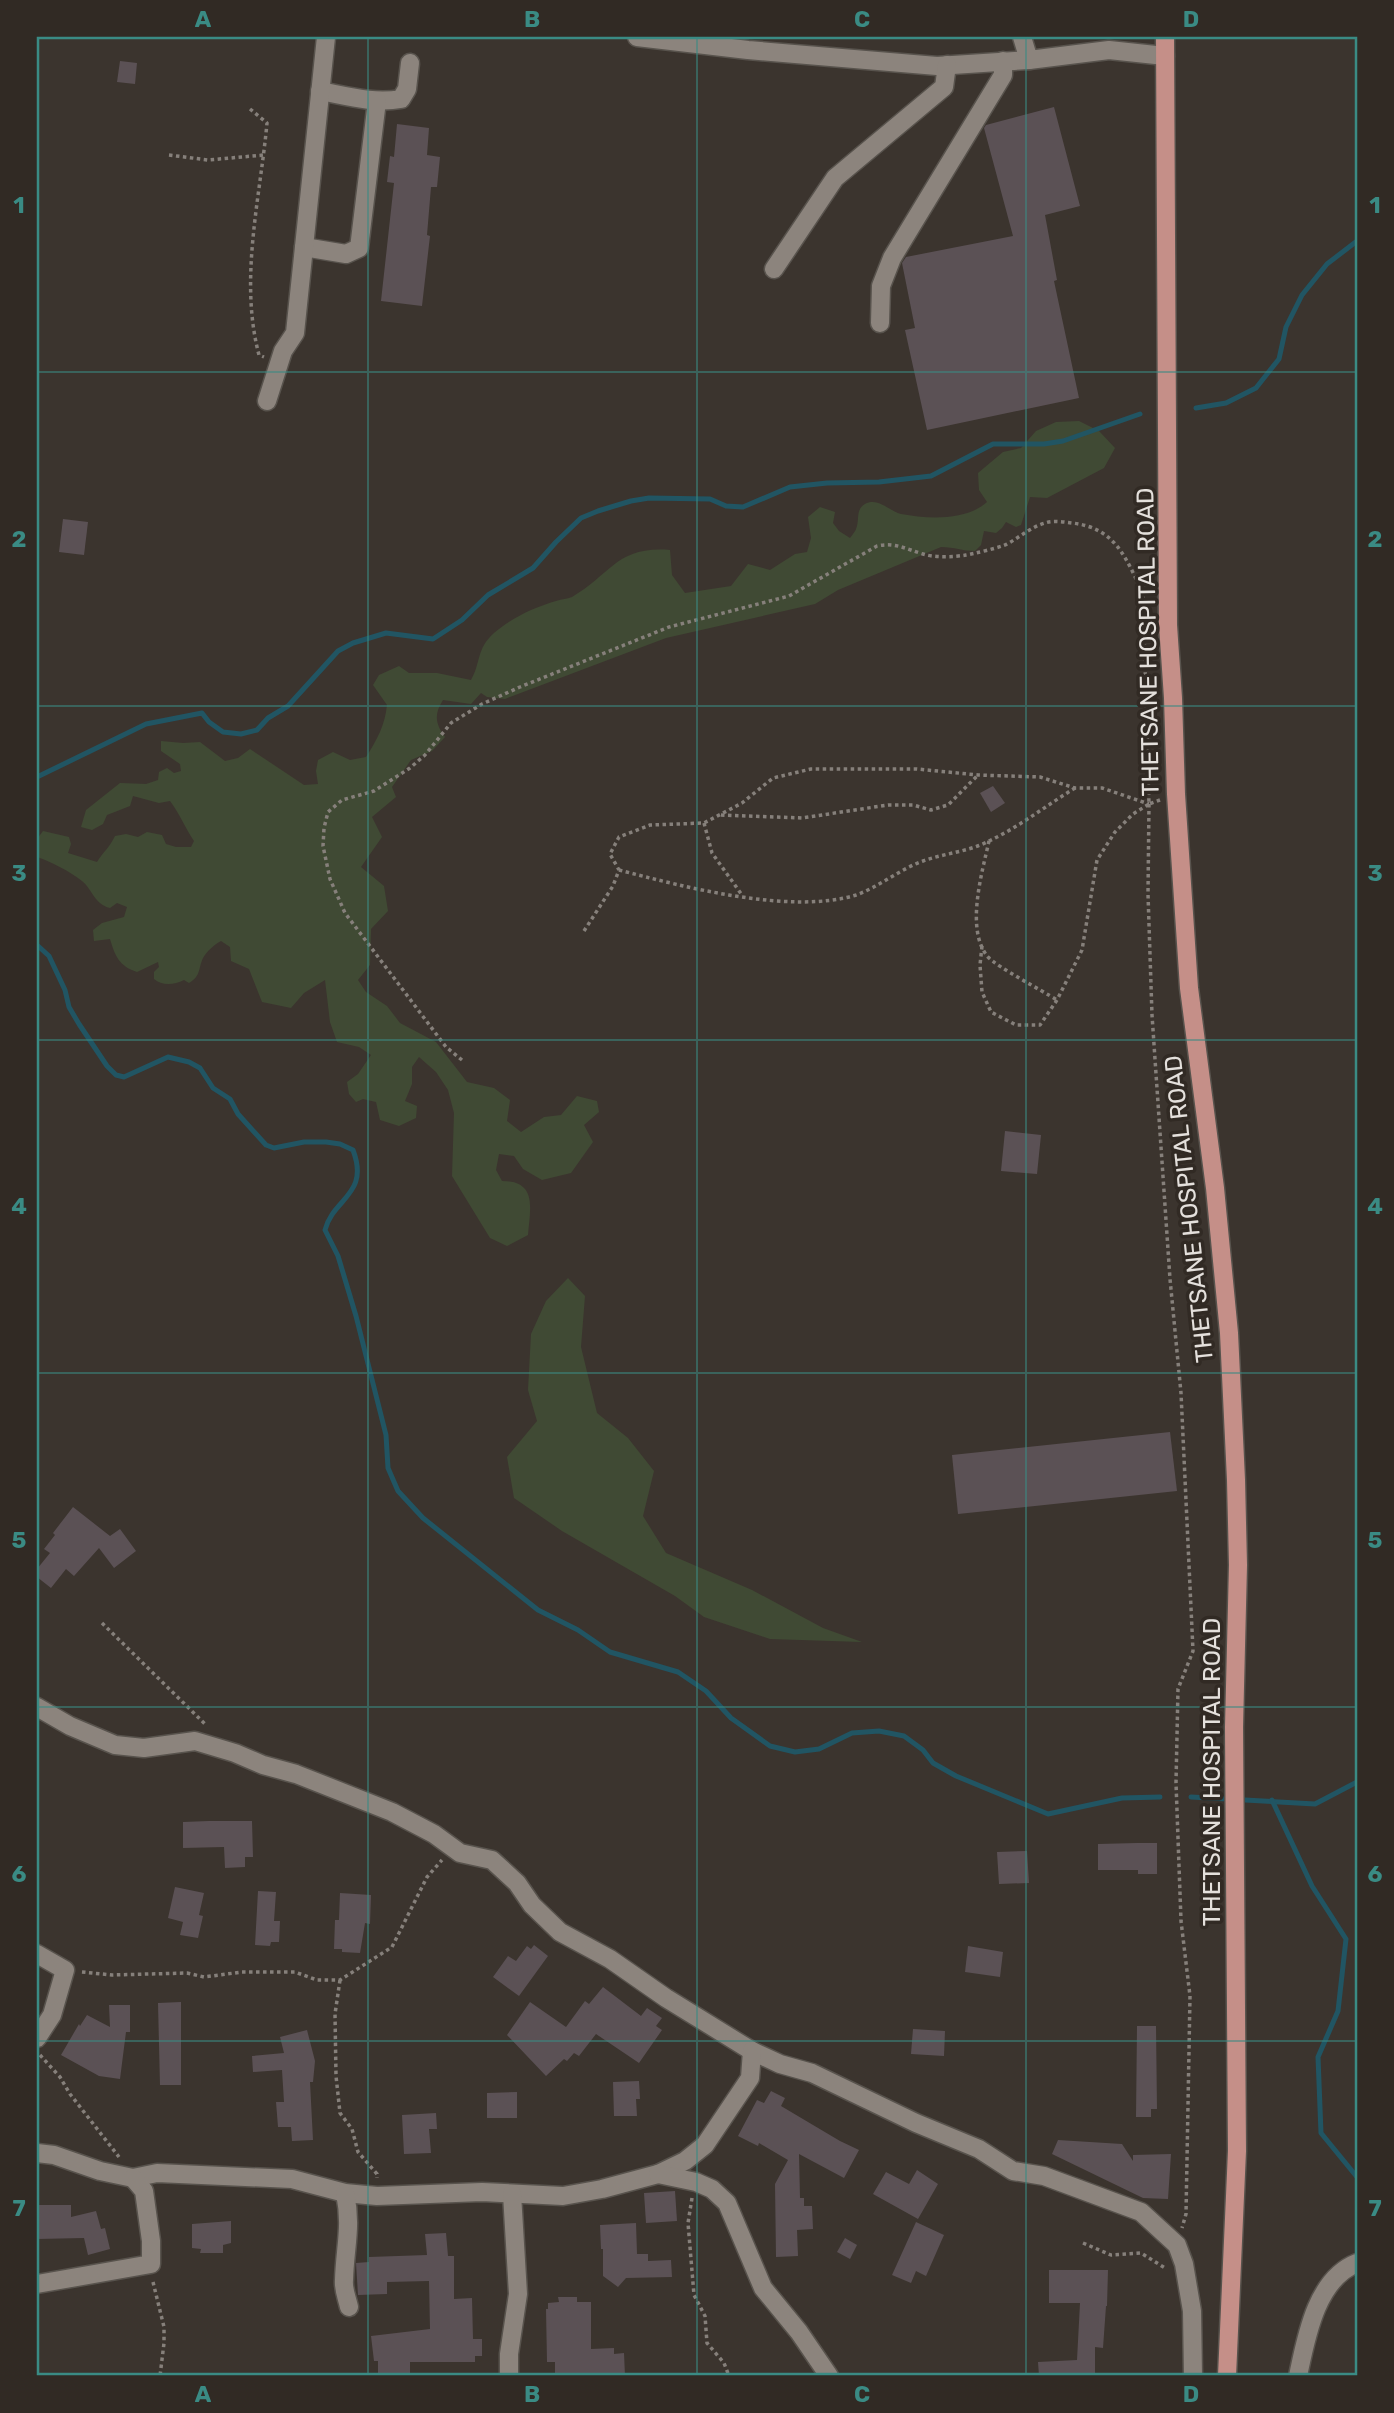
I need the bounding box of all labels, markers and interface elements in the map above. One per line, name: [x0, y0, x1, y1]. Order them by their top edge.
text: A: [195, 5, 212, 33]
text: B: [524, 5, 540, 33]
text: C: [854, 5, 870, 33]
text: D: [1183, 5, 1199, 33]
text: 1: [13, 191, 25, 219]
text: 1: [1369, 191, 1381, 219]
street label: THETSANE HOSPITAL ROAD: [1131, 487, 1165, 797]
text: 2: [12, 525, 26, 553]
text: 2: [1368, 525, 1382, 553]
text: 3: [11, 859, 27, 887]
text: 3: [1367, 859, 1383, 887]
street label: THETSANE HOSPITAL ROAD: [1159, 1054, 1219, 1364]
text: 4: [11, 1192, 27, 1220]
text: 4: [1367, 1192, 1383, 1220]
text: 5: [12, 1526, 27, 1554]
text: 5: [1368, 1526, 1383, 1554]
street label: THETSANE HOSPITAL ROAD: [1198, 1618, 1226, 1926]
text: 6: [12, 1860, 27, 1888]
text: 6: [1368, 1860, 1383, 1888]
text: 7: [12, 2194, 26, 2222]
text: 7: [1368, 2194, 1382, 2222]
text: A: [195, 2380, 212, 2408]
text: B: [524, 2380, 540, 2408]
text: C: [854, 2380, 870, 2408]
text: D: [1183, 2380, 1199, 2408]

